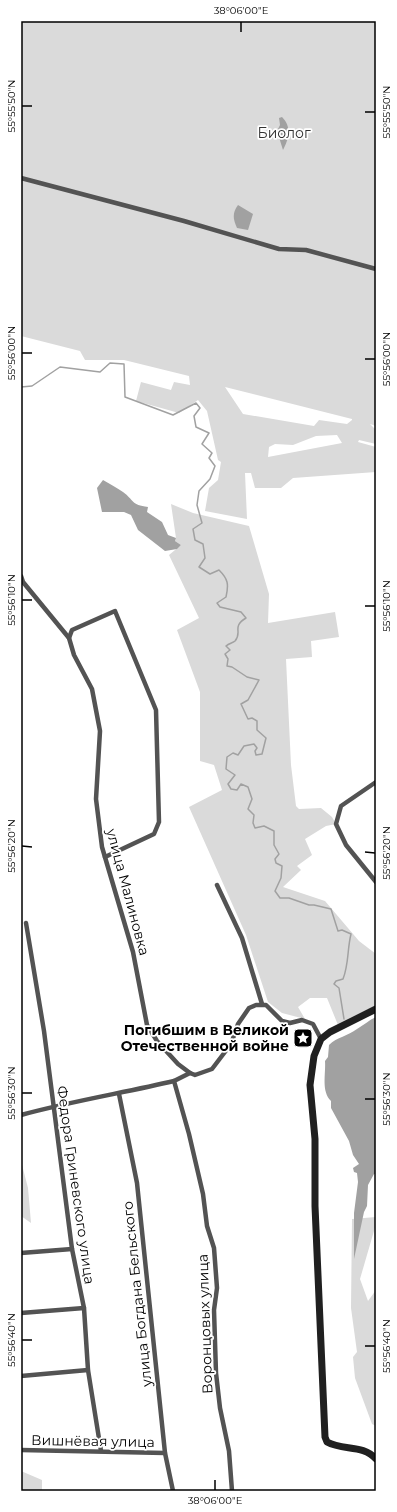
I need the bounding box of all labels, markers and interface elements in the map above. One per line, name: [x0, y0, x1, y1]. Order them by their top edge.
text: 38°06'00"E: [214, 4, 269, 17]
text: 55°55'50"N: [5, 80, 18, 132]
text: 55°55'50"N: [380, 86, 393, 138]
park label: Биолог: [257, 124, 311, 142]
text: 55°56'00"N: [5, 326, 18, 380]
text: 55°56'00"N: [380, 332, 393, 386]
text: 55°56'10"N: [5, 574, 18, 626]
text: 55°56'10"N: [380, 580, 393, 632]
text: 55°56'20"N: [5, 819, 18, 873]
street label: улица Малиновка: [102, 826, 154, 957]
text: 55°56'20"N: [380, 826, 393, 880]
place label: Погибшим в Великой Отечественной войне: [121, 1021, 289, 1055]
place icon: Погибшим в Великой Отечественной войне: [292, 1027, 314, 1049]
text: 55°56'30"N: [5, 1066, 18, 1120]
text: 55°56'30"N: [380, 1072, 393, 1126]
street label: Федора Гриневского улица: [53, 1085, 99, 1285]
street label: улица Богдана Бельского: [118, 1200, 156, 1389]
street label: Воронцовых улица: [194, 1254, 216, 1394]
text: 55°56'40"N: [5, 1313, 18, 1367]
text: 55°56'40"N: [380, 1319, 393, 1373]
street label: Вишнёвая улица: [31, 1431, 155, 1451]
text: 38°06'00"E: [188, 1494, 243, 1507]

